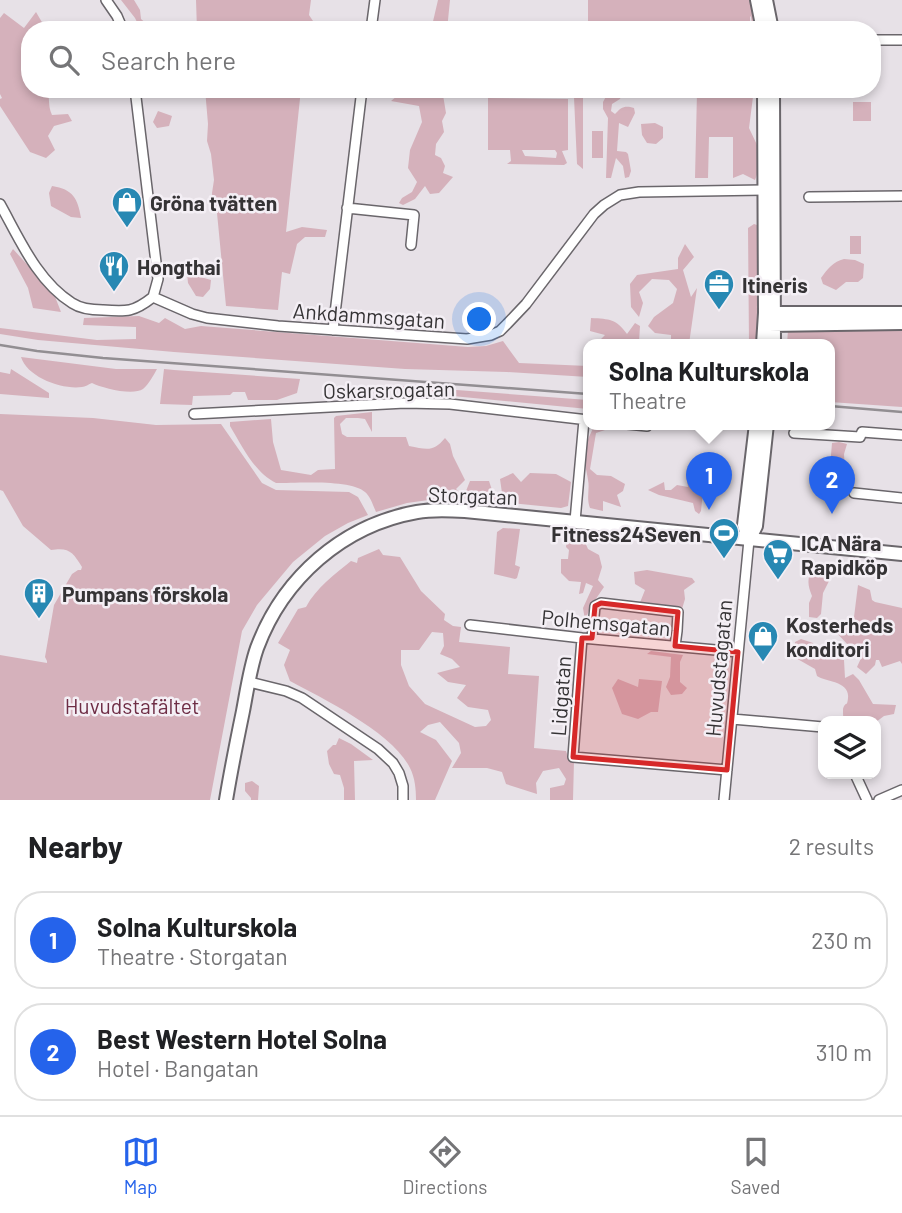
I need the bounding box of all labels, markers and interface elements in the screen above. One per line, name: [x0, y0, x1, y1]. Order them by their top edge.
search box: [21, 21, 881, 98]
icon: search: [45, 41, 83, 79]
text: Search here: [101, 44, 236, 75]
shop icon: Gröna tvätten: [110, 185, 144, 229]
place label: Gröna tvätten: [150, 190, 277, 215]
restaurant icon: Hongthai: [97, 249, 131, 293]
place label: Hongthai: [137, 254, 221, 279]
office icon: Itineris: [702, 267, 736, 311]
place label: Itineris: [742, 272, 808, 297]
street label: Ankdammsgatan: [292, 297, 446, 333]
your location: [462, 302, 496, 336]
popup: [583, 339, 835, 430]
text: Solna Kulturskola: [609, 355, 809, 386]
street label: Oskarsrogatan: [323, 375, 455, 403]
text: Theatre: [609, 386, 687, 414]
pin: 1: [686, 452, 732, 510]
pin: 2: [809, 456, 855, 514]
street label: Storgatan: [428, 481, 518, 509]
sports icon: Fitness24Seven: [707, 516, 741, 560]
place label: Fitness24Seven: [551, 521, 701, 546]
place label: ICA Nära Rapidköp: [801, 530, 888, 579]
supermarket icon: ICA Nära Rapidköp: [761, 537, 795, 581]
building icon: Pumpans förskola: [22, 576, 56, 620]
place label: Pumpans förskola: [62, 581, 228, 606]
street label: Huvudstagatan: [700, 598, 736, 738]
street label: Polhemsgatan: [540, 604, 672, 640]
place label: Kosterheds konditori: [786, 612, 893, 661]
shop icon: Kosterheds konditori: [746, 619, 780, 663]
street label: Lidgatan: [545, 655, 575, 737]
park label: Huvudstafältet: [65, 693, 199, 718]
map controls: [818, 716, 881, 779]
button: layers: [818, 716, 881, 779]
text: Nearby: [28, 828, 123, 864]
text: 2 results: [789, 832, 874, 860]
text: Solna Kulturskola: [97, 911, 297, 942]
text: 1: [49, 926, 57, 954]
text: 230 m: [811, 926, 872, 954]
text: Theatre · Storgatan: [97, 942, 288, 970]
text: Best Western Hotel Solna: [97, 1023, 387, 1054]
text: 2: [47, 1038, 59, 1066]
text: 310 m: [816, 1038, 872, 1066]
text: Hotel · Bangatan: [97, 1054, 259, 1082]
tab: Map: [122, 1133, 160, 1198]
tab: Directions: [403, 1133, 488, 1198]
tab: Saved: [731, 1133, 780, 1198]

